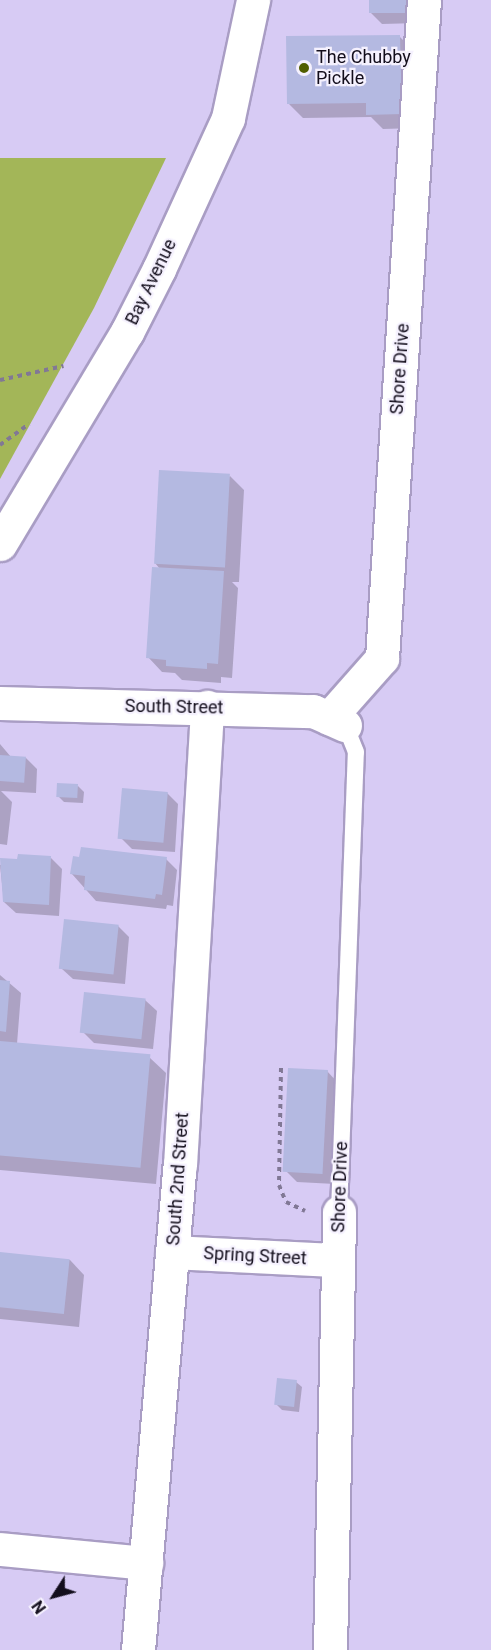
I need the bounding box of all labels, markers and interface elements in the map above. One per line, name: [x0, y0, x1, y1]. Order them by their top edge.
place label: The Chubby Pickle: [316, 47, 411, 90]
marker: The Chubby Pickle: [297, 61, 311, 75]
street label: Bay Avenue: [121, 236, 181, 328]
street label: Shore Drive: [386, 323, 414, 415]
street label: South Street: [125, 695, 223, 719]
street label: South 2nd Street: [163, 1112, 193, 1246]
street label: Shore Drive: [328, 1141, 352, 1233]
street label: Spring Street: [203, 1243, 307, 1269]
north arrow: [24, 1566, 84, 1626]
text: N: [28, 1597, 50, 1617]

